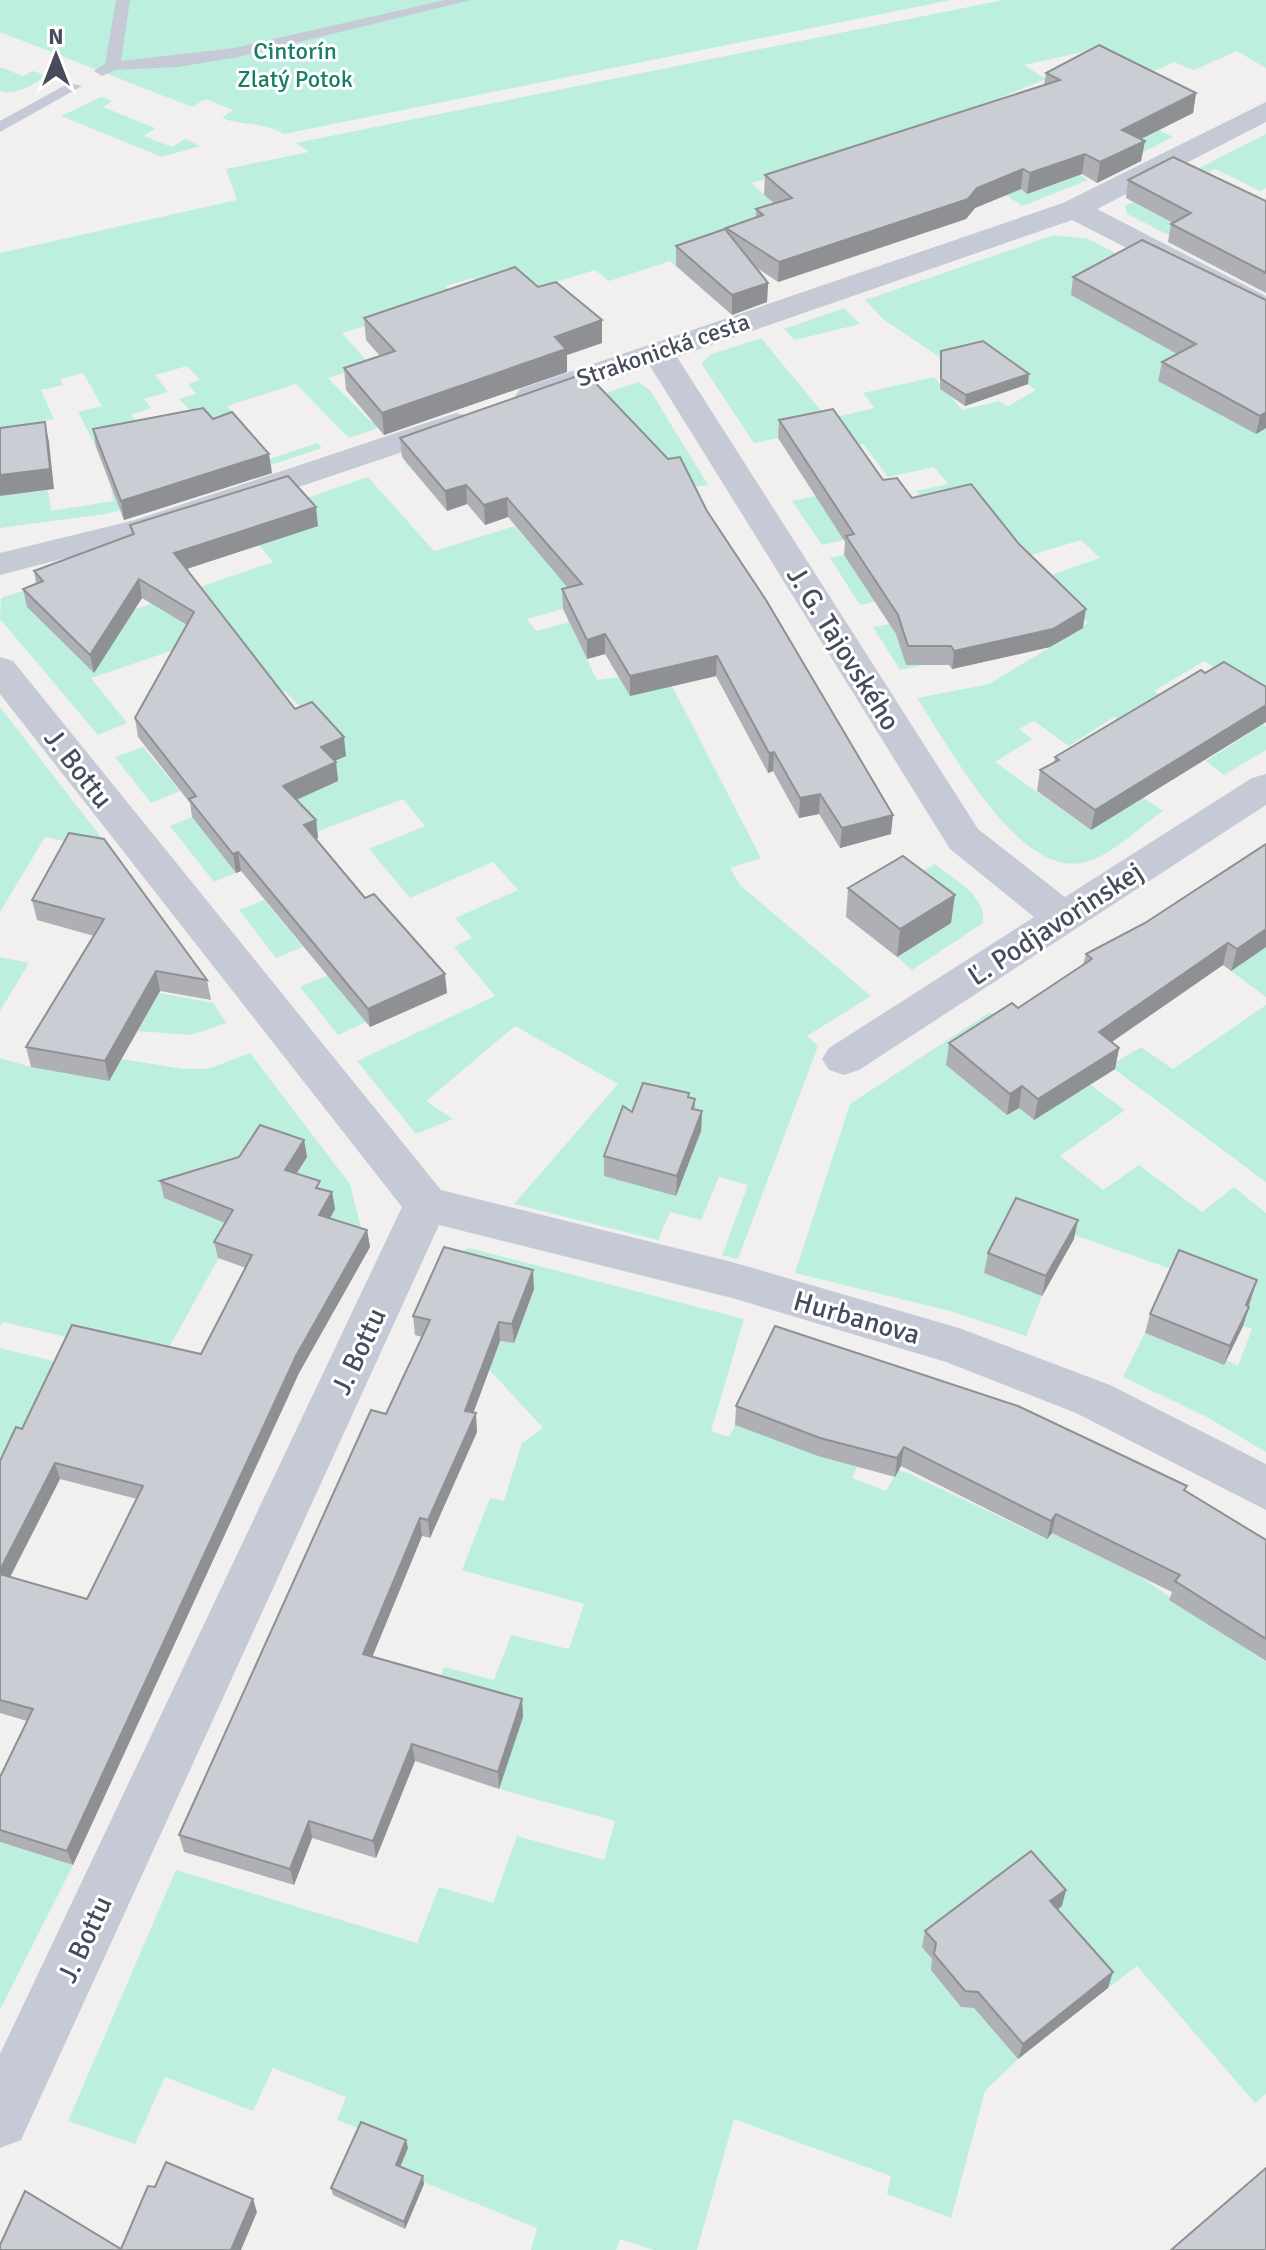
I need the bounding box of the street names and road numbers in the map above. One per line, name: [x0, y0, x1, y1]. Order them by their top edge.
street label: Strakonická cesta: [572, 306, 754, 394]
street label: J. G. Tajovského: [779, 560, 907, 737]
street label: J. Bottu: [37, 722, 120, 815]
street label: Ľ. Podjavorinskej: [962, 855, 1149, 993]
street label: Hurbanova: [790, 1284, 924, 1352]
street label: J. Bottu: [324, 1303, 394, 1400]
street label: J. Bottu: [50, 1891, 120, 1988]

